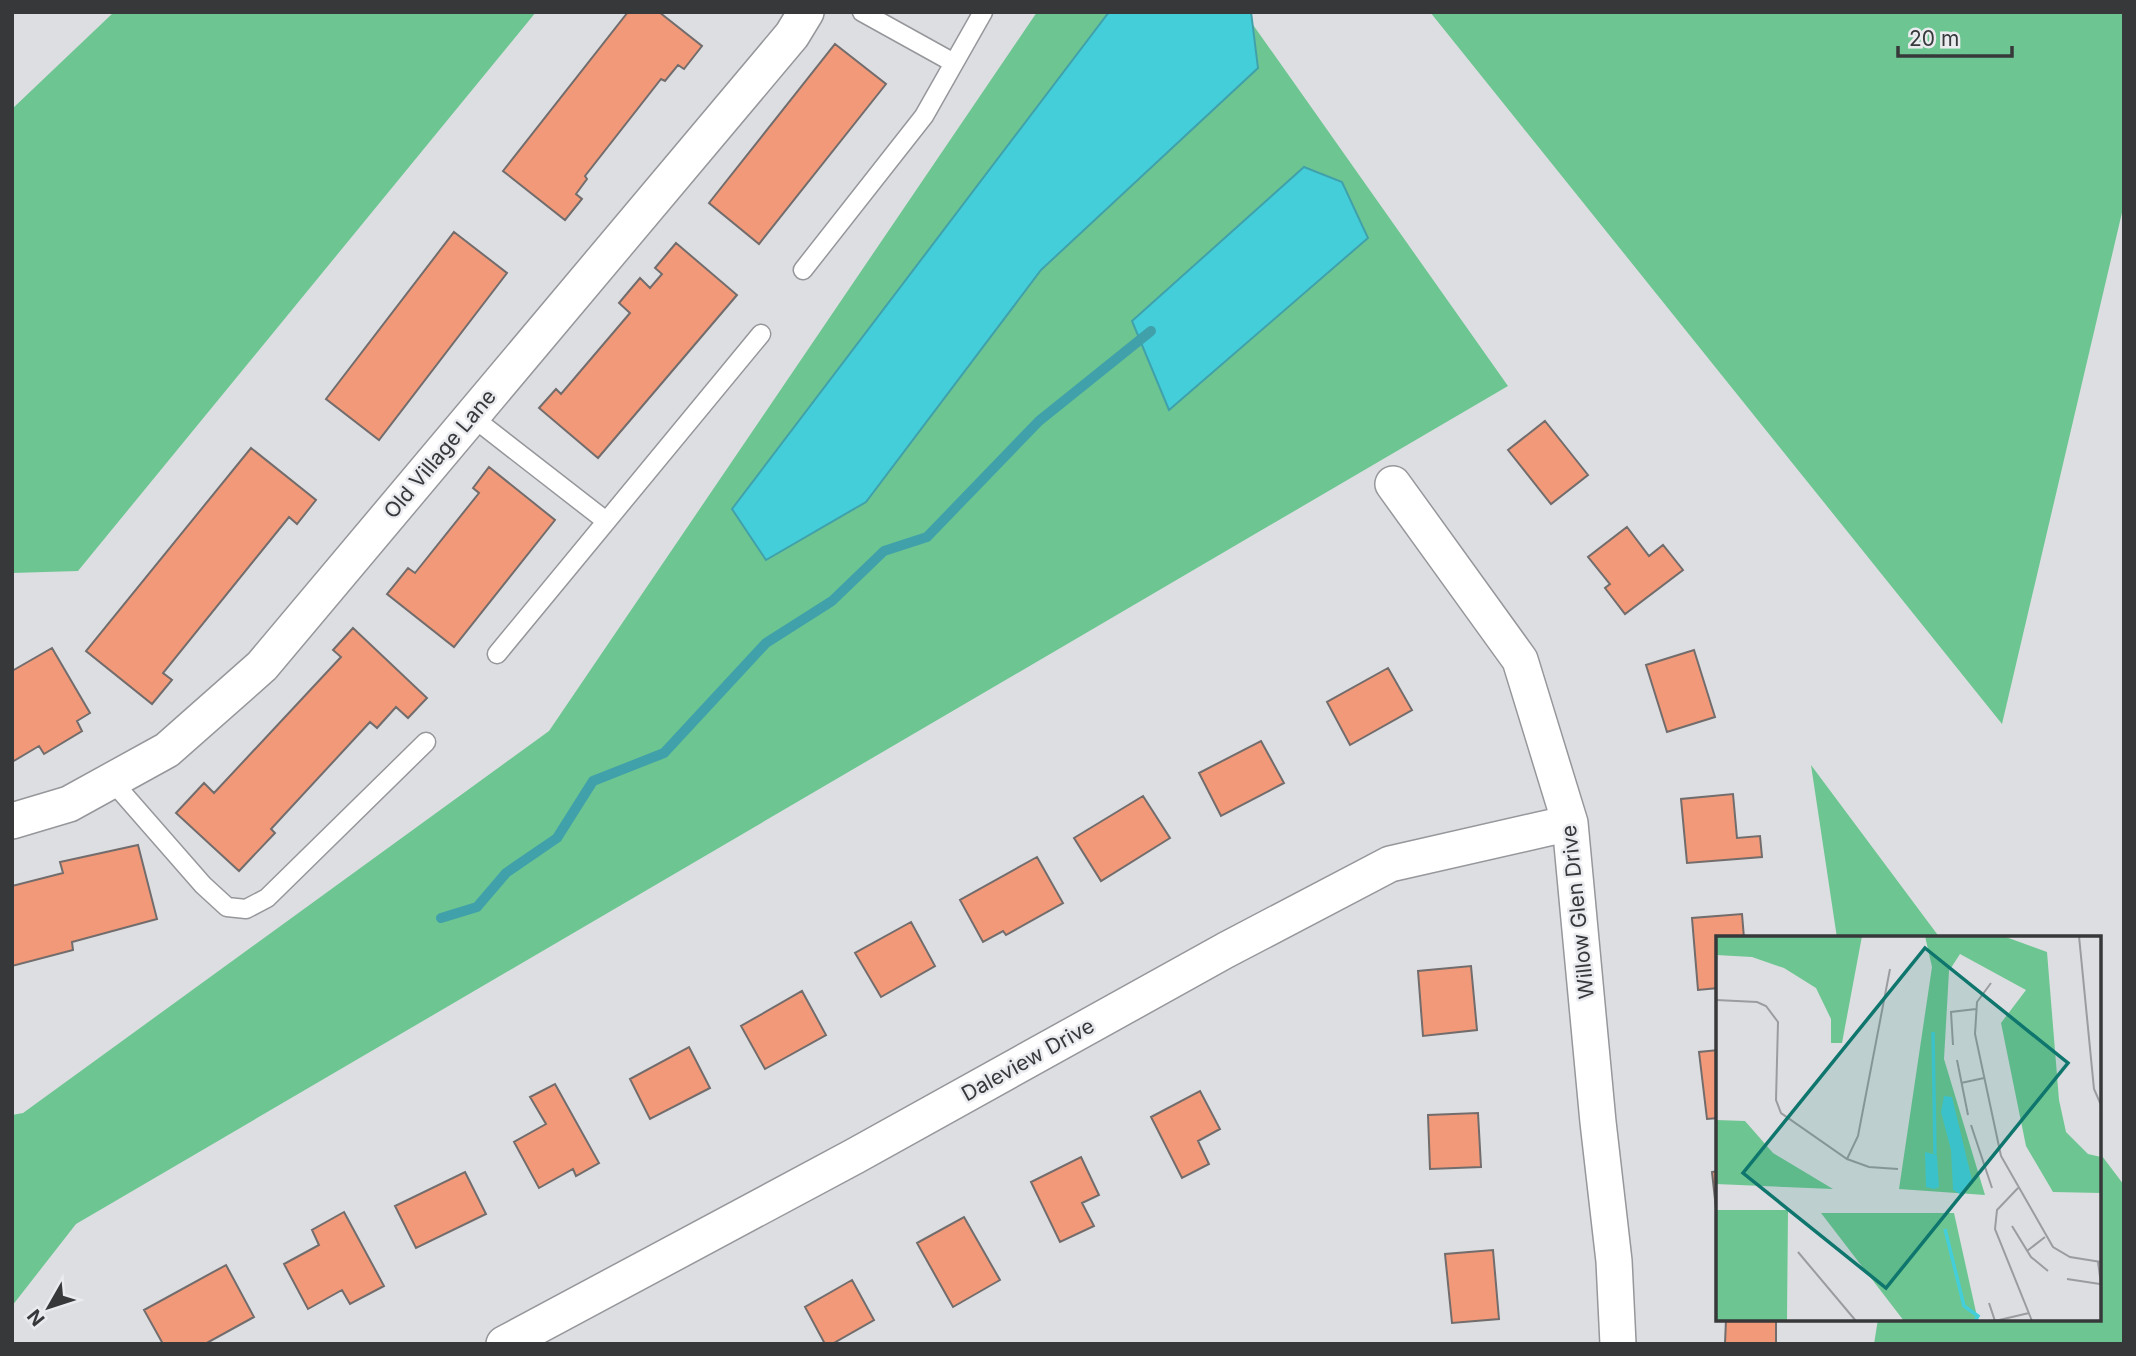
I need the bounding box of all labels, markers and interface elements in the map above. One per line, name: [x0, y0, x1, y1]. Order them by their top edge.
scale bar: [1898, 14, 2012, 58]
text: 20 m: [1909, 26, 1959, 51]
street label: Old Village Lane: [378, 384, 501, 523]
street label: Willow Glen Drive: [1556, 824, 1599, 1000]
inset map: [1716, 936, 2101, 1321]
street label: Daleview Drive: [957, 1013, 1098, 1106]
north arrow: [14, 1272, 84, 1342]
text: N: [23, 1305, 50, 1330]

